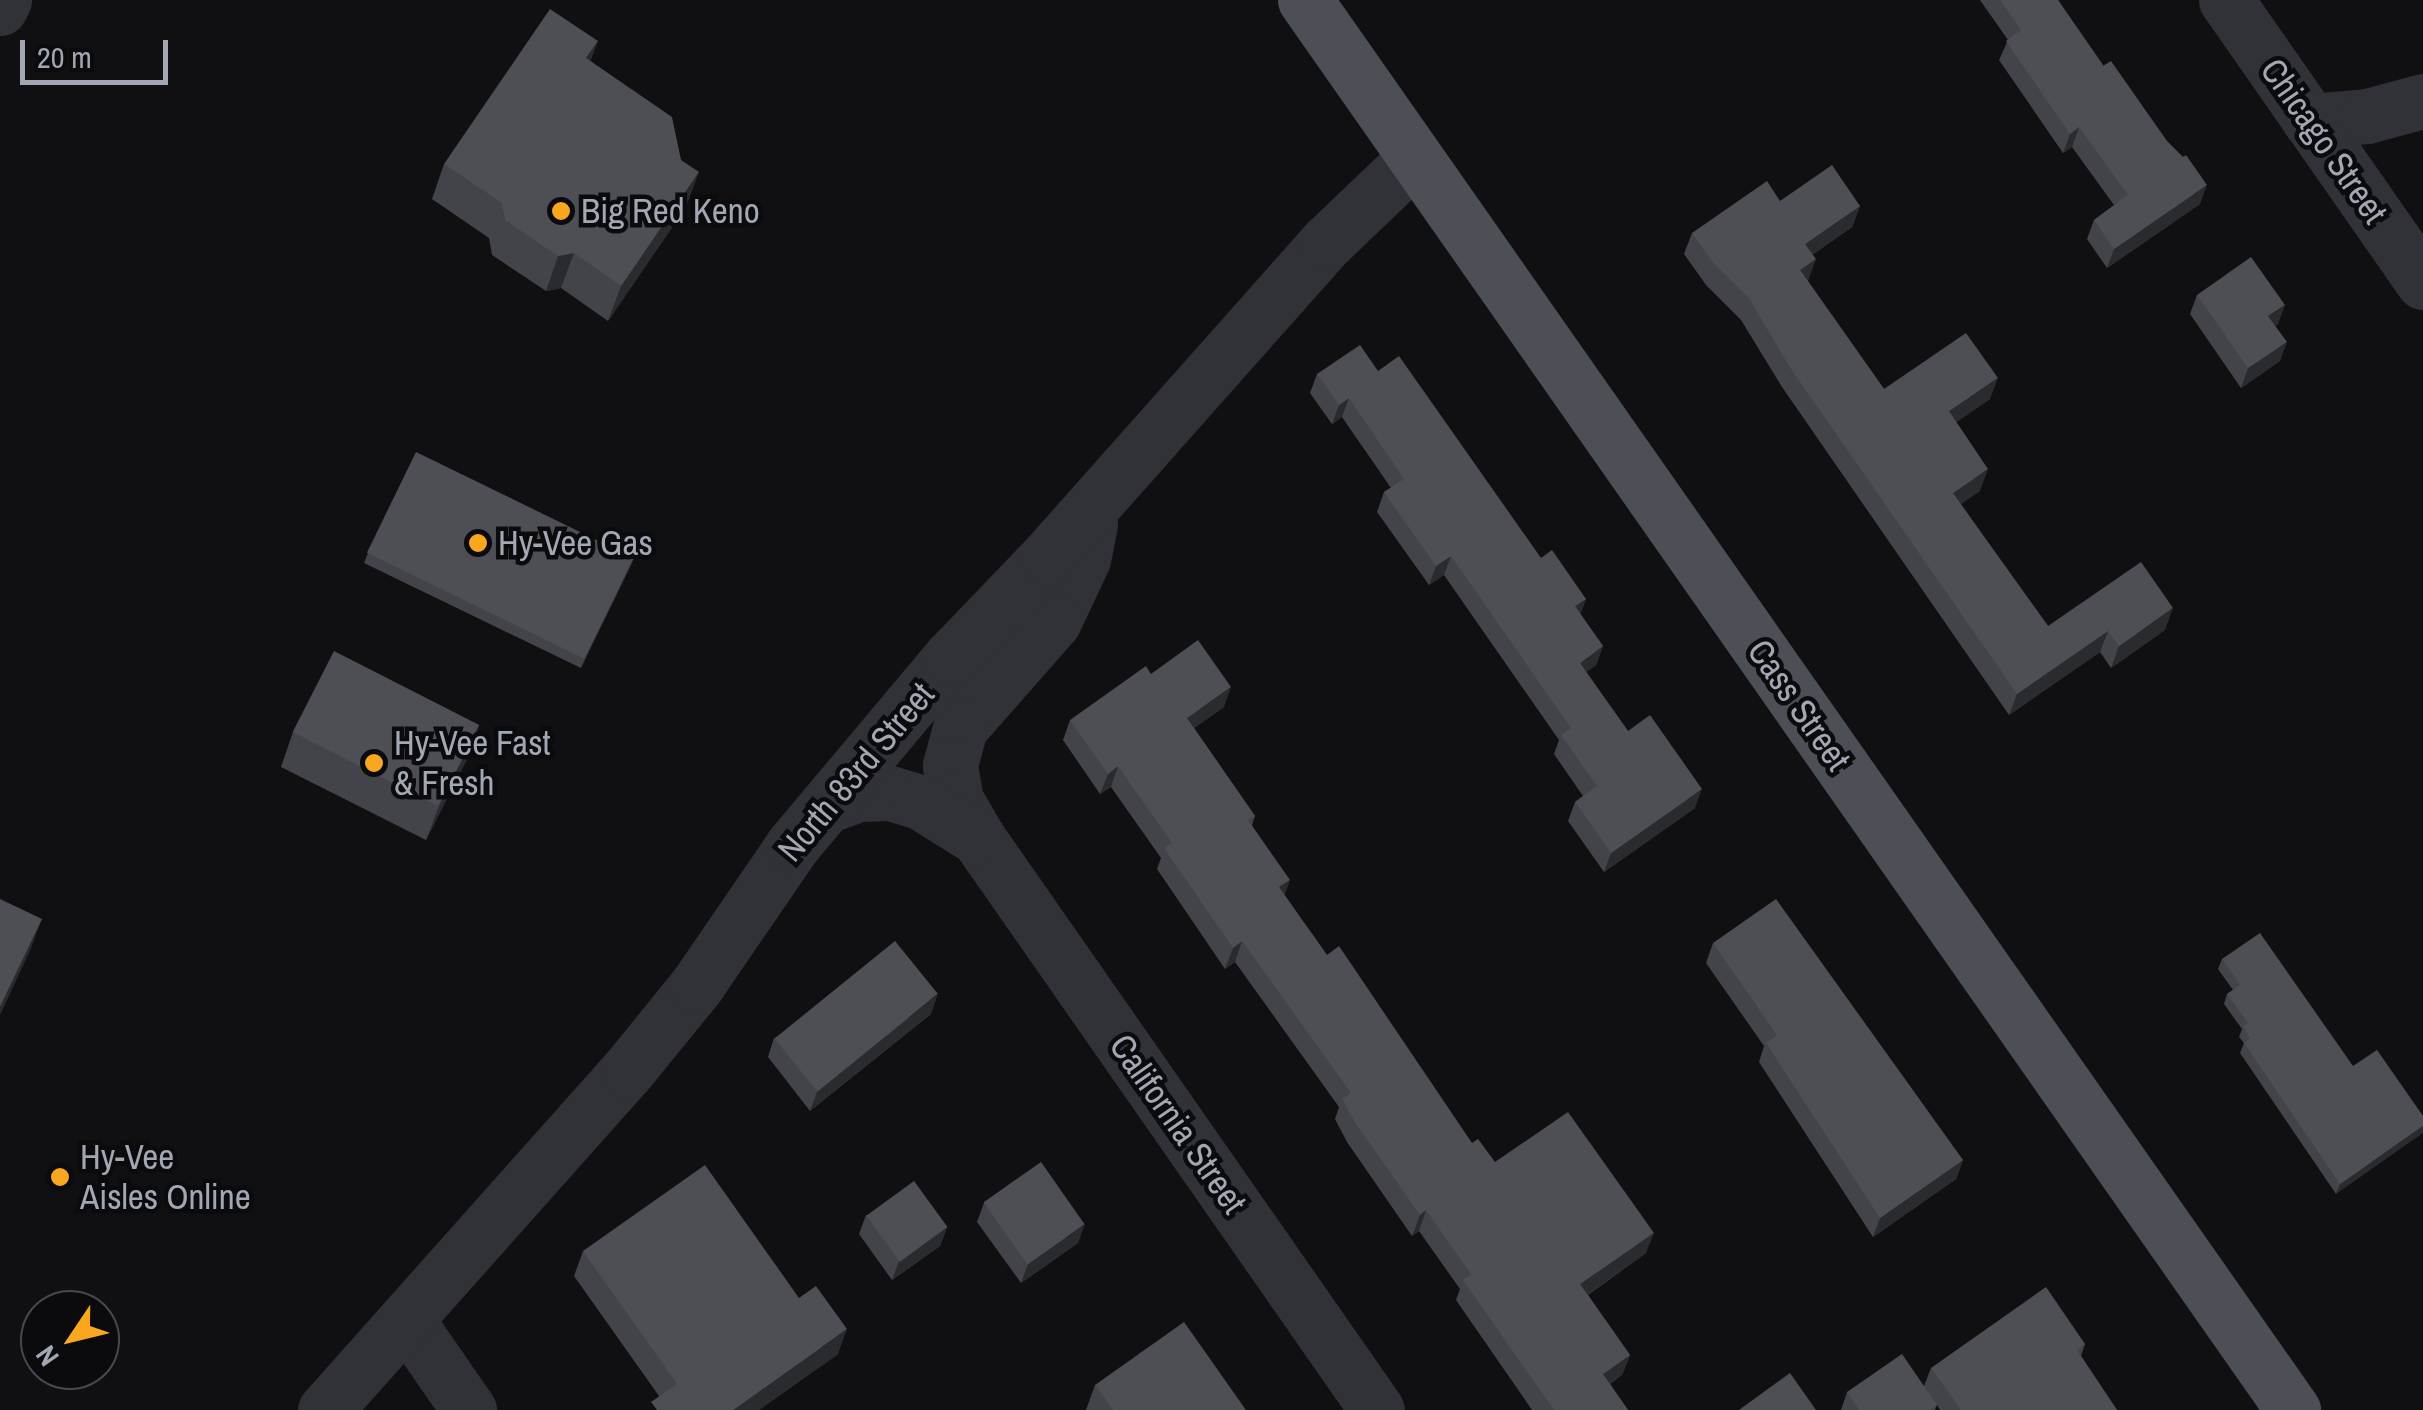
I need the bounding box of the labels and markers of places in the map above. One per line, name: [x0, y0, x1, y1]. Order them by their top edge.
place label: Big Red Keno: [581, 190, 760, 232]
marker: Big Red Keno: [550, 200, 572, 222]
place label: Hy-Vee Gas: [498, 522, 653, 564]
marker: Hy-Vee Gas: [467, 532, 489, 554]
place label: Hy-Vee Fast & Fresh: [394, 722, 551, 804]
marker: Hy-Vee Fast & Fresh: [363, 752, 385, 774]
place label: Hy-Vee Aisles Online: [80, 1136, 251, 1218]
marker: Hy-Vee Aisles Online: [49, 1166, 71, 1188]

